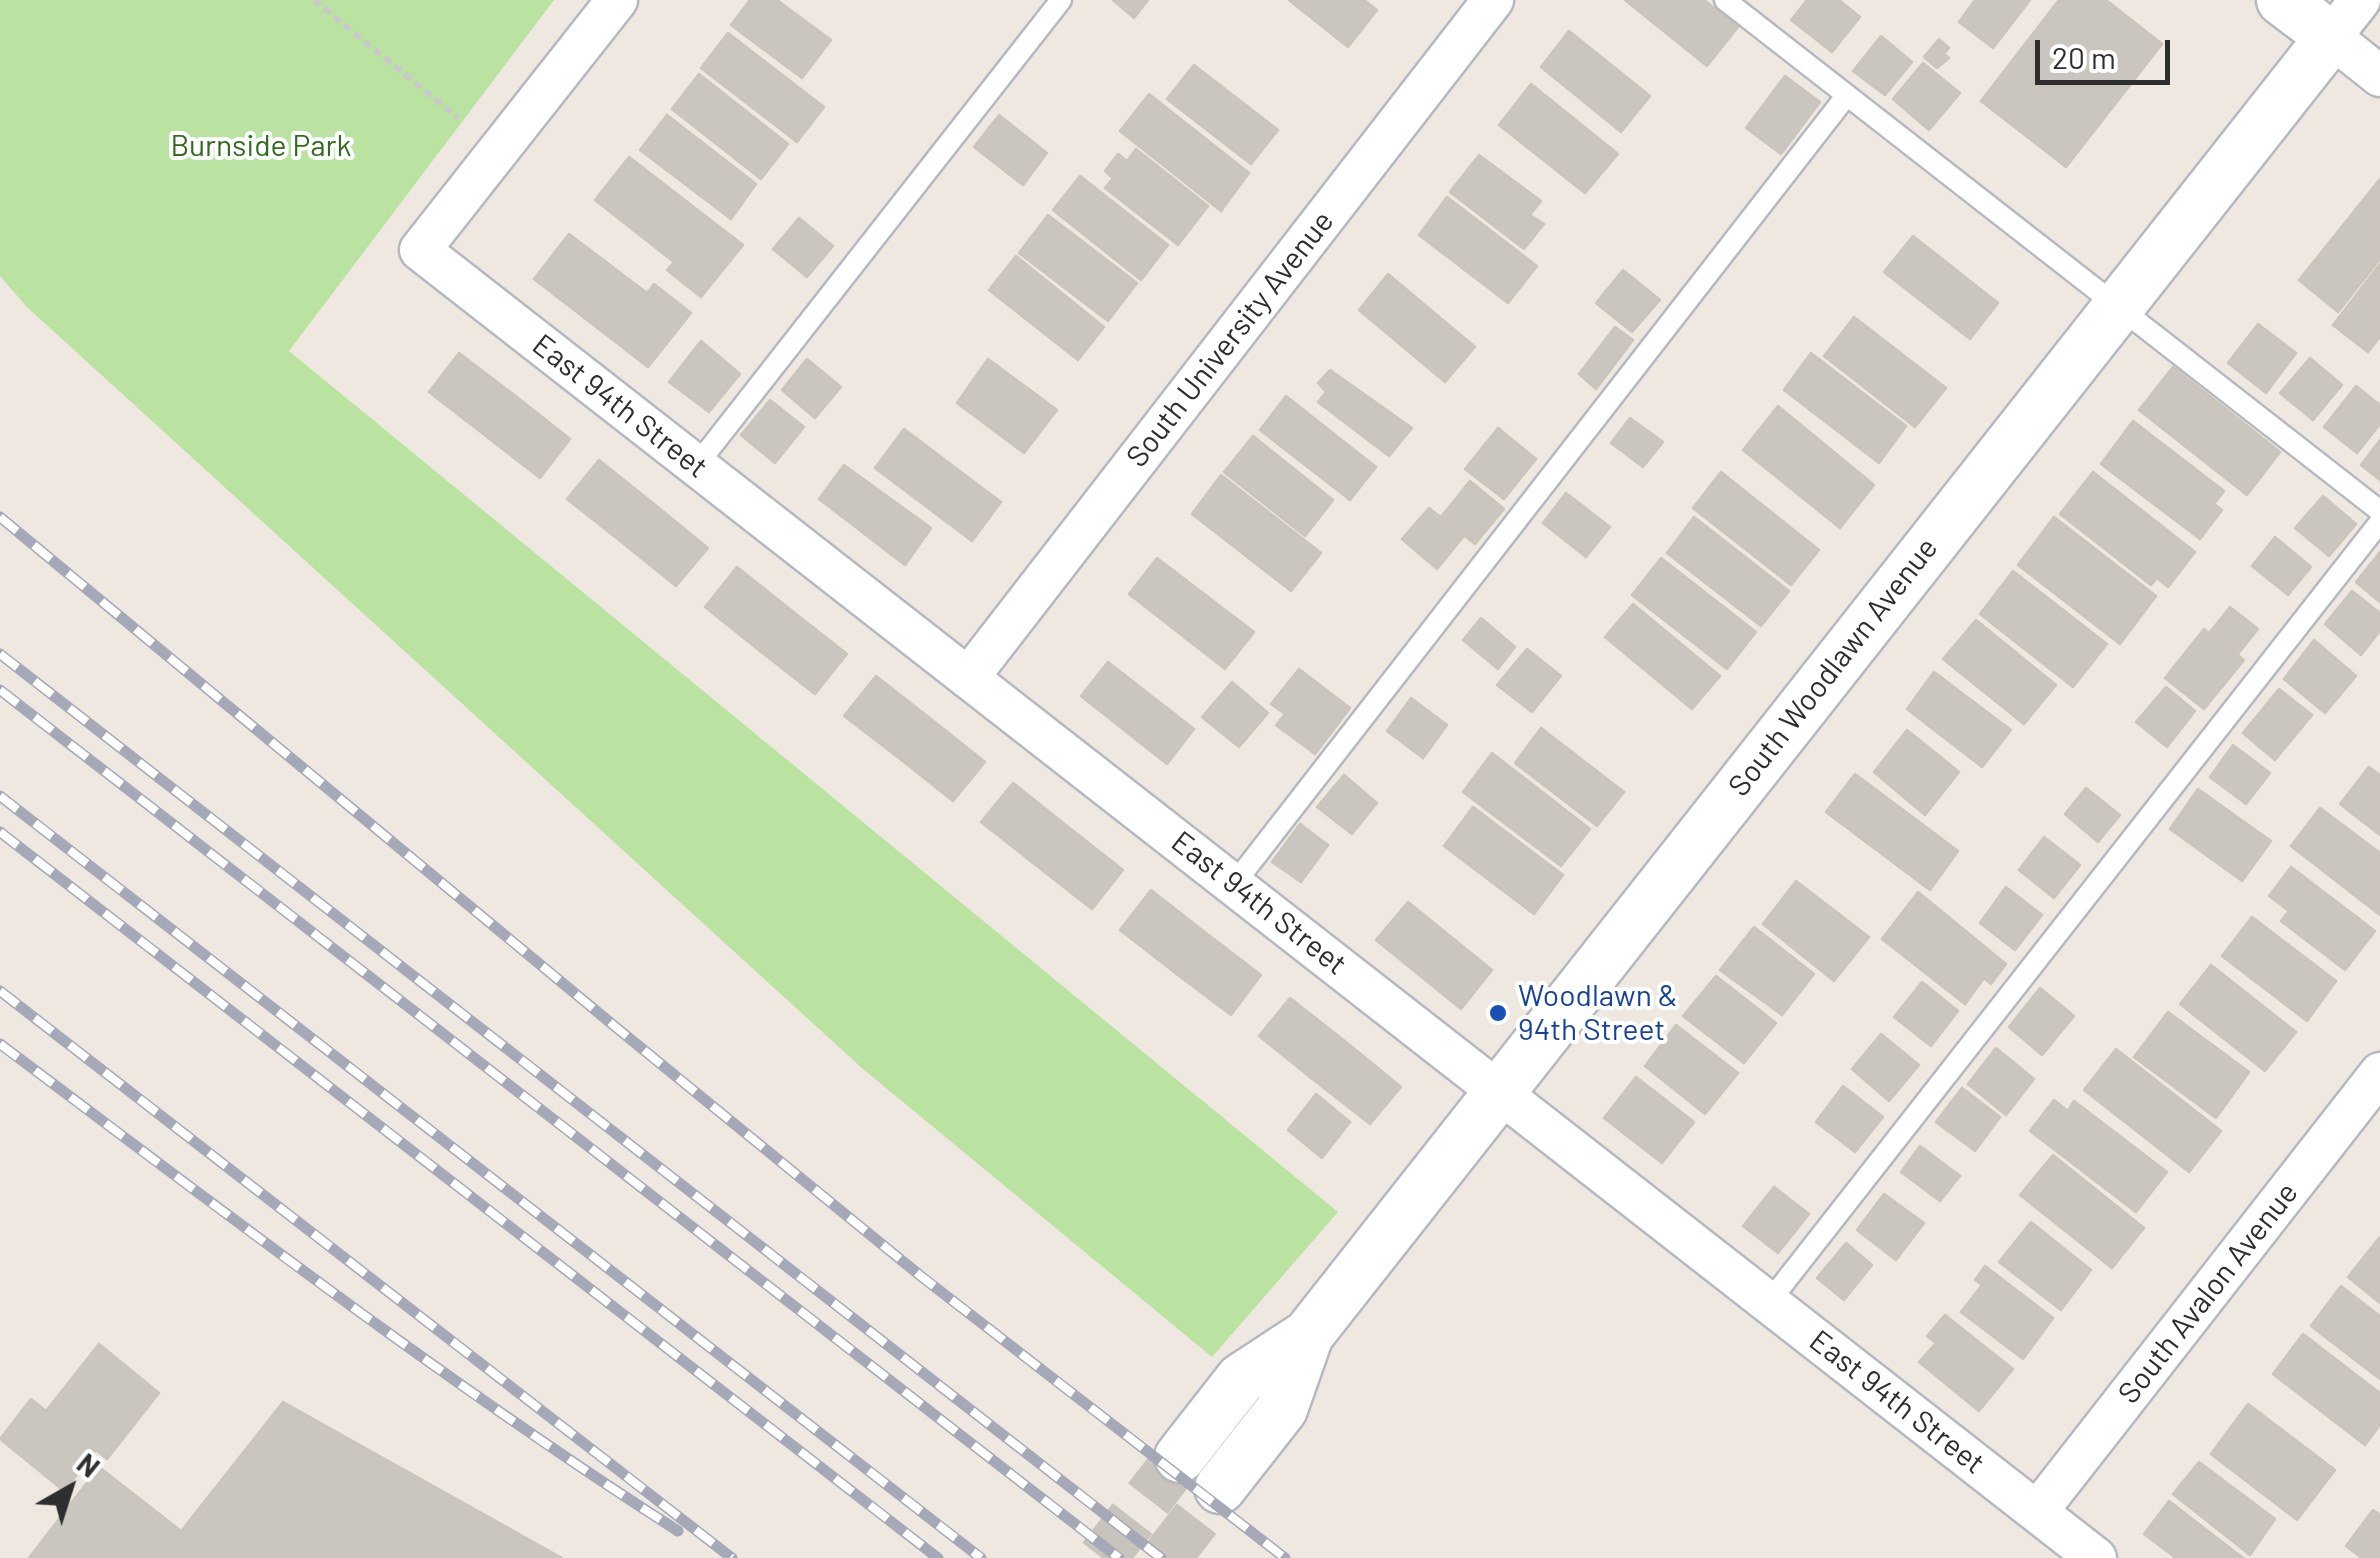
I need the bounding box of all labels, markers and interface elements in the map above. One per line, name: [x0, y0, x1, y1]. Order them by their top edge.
scale bar: [2040, 20, 2175, 82]
text: 20 m: [2052, 39, 2116, 75]
park label: Burnside Park: [171, 128, 351, 164]
street label: South University Avenue: [1119, 204, 1341, 474]
street label: East 94th Street: [525, 327, 715, 485]
street label: South Woodlawn Avenue: [1721, 531, 1945, 803]
street label: East 94th Street: [1164, 824, 1354, 982]
place label: Woodlawn & 94th Street: [1518, 978, 1678, 1048]
marker: Woodlawn & 94th Street: [1487, 1002, 1509, 1024]
street label: South Avalon Avenue: [2111, 1175, 2305, 1411]
street label: East 94th Street: [1802, 1323, 1992, 1481]
north arrow: [20, 1438, 120, 1538]
text: N: [71, 1446, 107, 1484]

